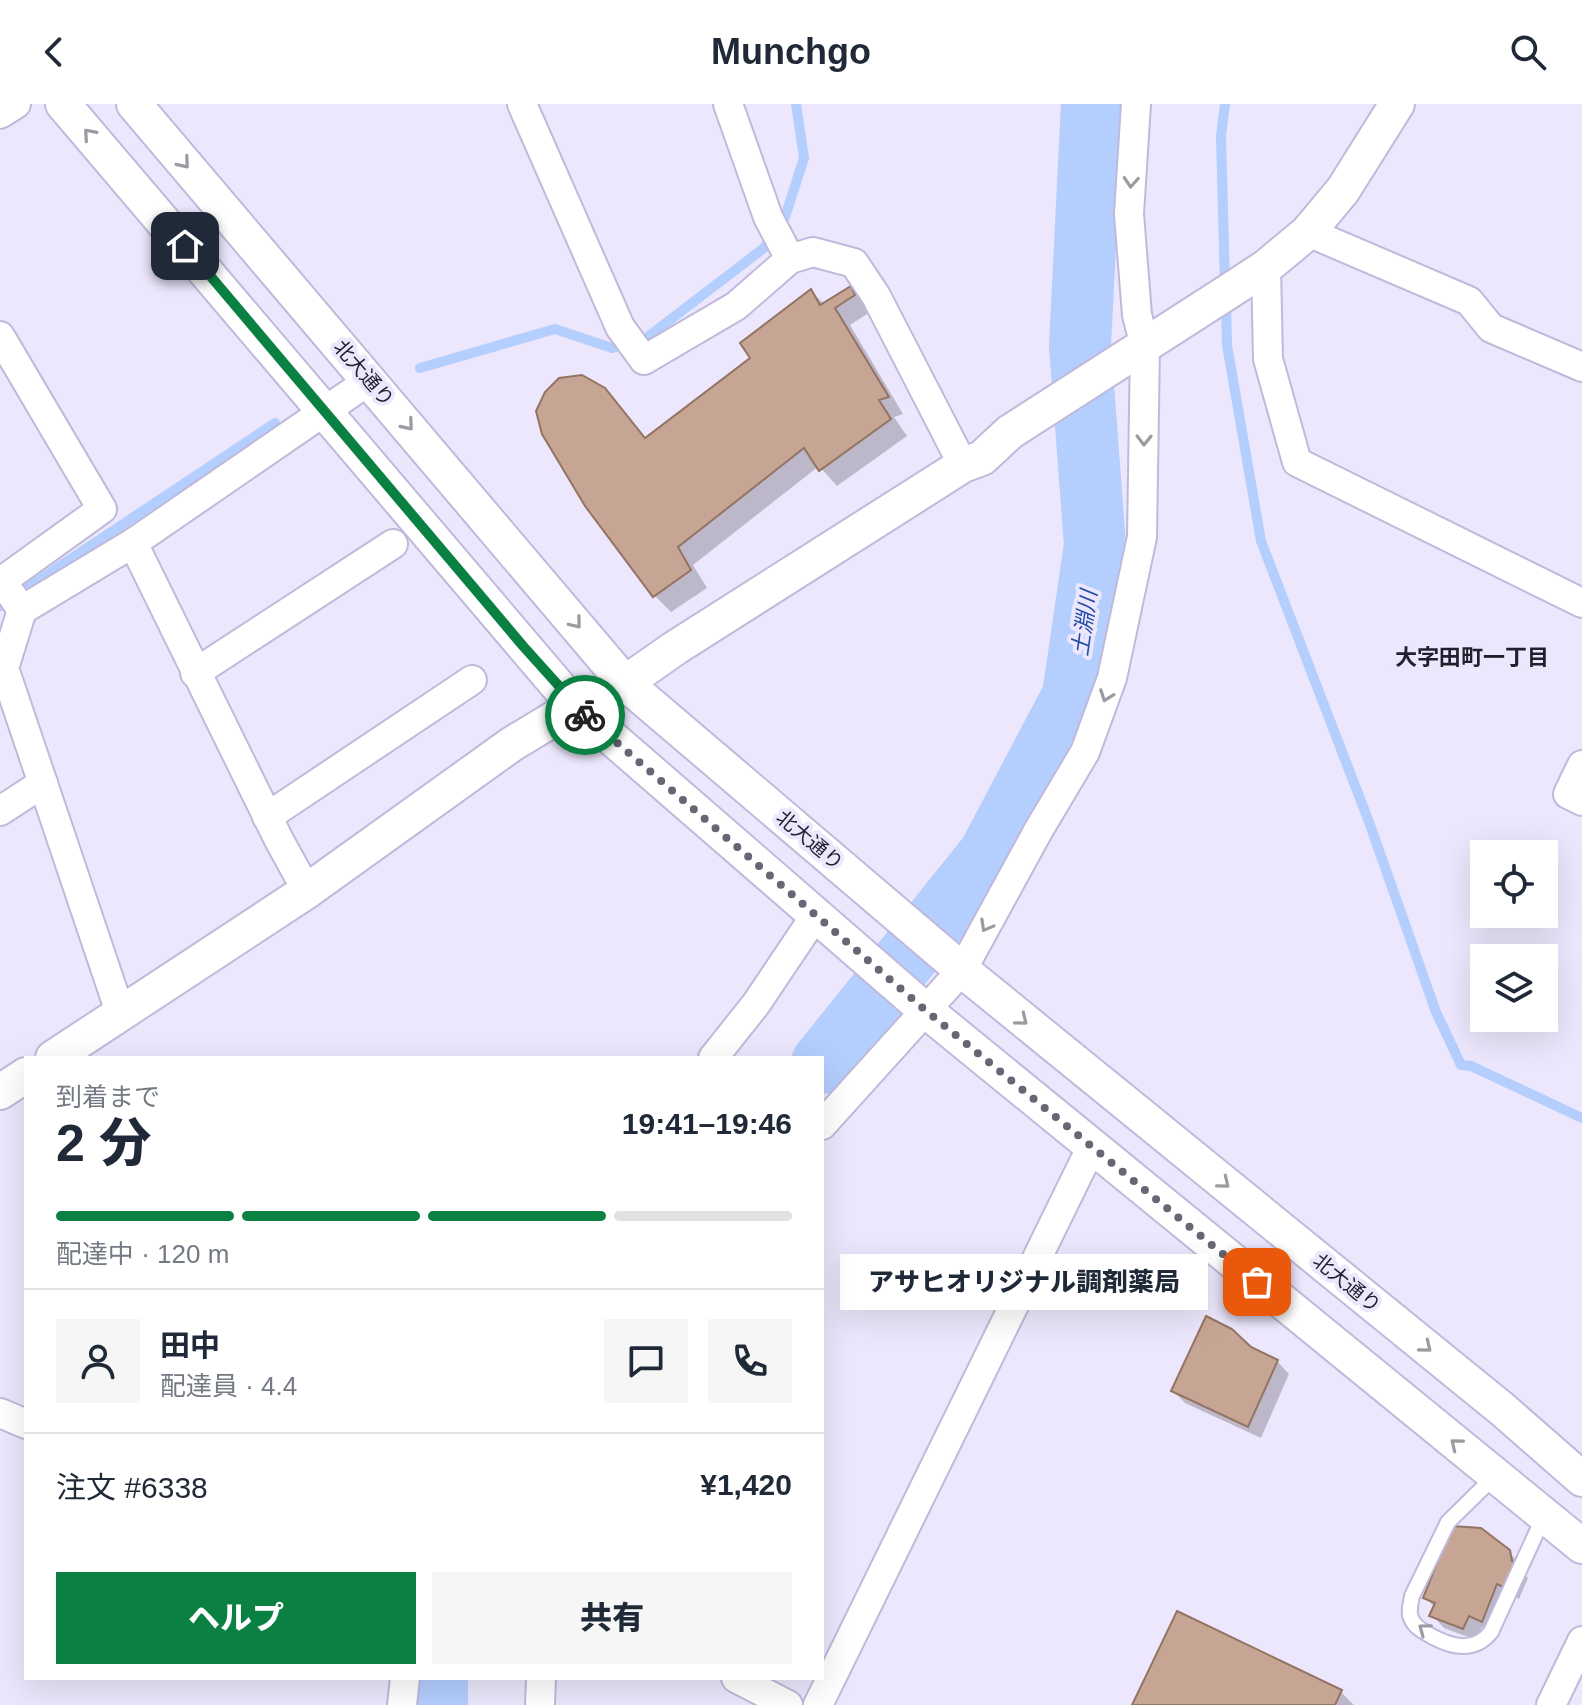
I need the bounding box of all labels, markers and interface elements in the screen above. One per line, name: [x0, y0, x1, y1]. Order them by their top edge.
icon: back: [32, 30, 76, 74]
icon: search: [1506, 30, 1550, 74]
text: Munchgo: [711, 31, 871, 72]
one-way arrow: [84, 129, 99, 143]
one-way arrow: [174, 154, 189, 169]
one-way arrow: [1123, 176, 1140, 189]
pin: [151, 212, 219, 280]
icon: home: [163, 224, 207, 268]
street label: 北大通り: [329, 336, 399, 410]
one-way arrow: [398, 415, 413, 430]
one-way arrow: [1135, 434, 1153, 447]
water label: 土淵川: [1068, 587, 1102, 657]
one-way arrow: [566, 614, 581, 628]
district label: 大字田町一丁目: [1395, 645, 1549, 670]
courier: [545, 675, 625, 755]
one-way arrow: [1099, 688, 1115, 702]
icon: bike: [563, 693, 607, 737]
street label: 北大通り: [772, 806, 848, 874]
map controls: [1470, 840, 1558, 1032]
button: locate: [1470, 840, 1558, 928]
one-way arrow: [980, 917, 996, 932]
button: layers: [1470, 944, 1558, 1032]
one-way arrow: [1013, 1010, 1028, 1024]
text: 到着まで: [56, 1082, 160, 1112]
text: 19:41–19:46: [622, 1107, 792, 1140]
text: 2 分: [56, 1114, 151, 1172]
one-way arrow: [1215, 1174, 1230, 1188]
text: 配達中 · 120 m: [56, 1239, 229, 1269]
pin: [1223, 1248, 1291, 1316]
street label: 北大通り: [1309, 1249, 1385, 1317]
callout: アサヒオリジナル調剤薬局: [841, 1254, 1209, 1310]
icon: bag: [1235, 1260, 1279, 1304]
text: アサヒオリジナル調剤薬局: [868, 1267, 1180, 1297]
button: person: [56, 1319, 140, 1403]
button: chat: [604, 1319, 688, 1403]
button: phone: [708, 1319, 792, 1403]
text: 田中: [160, 1329, 220, 1362]
one-way arrow: [1417, 1338, 1432, 1352]
text: 配達員 · 4.4: [160, 1371, 297, 1401]
one-way arrow: [1451, 1439, 1465, 1454]
text: ¥1,420: [700, 1468, 792, 1501]
text: 注文 #6338: [56, 1471, 208, 1504]
button: ヘルプ: [56, 1572, 416, 1664]
button: 共有: [432, 1572, 792, 1664]
one-way arrow: [1418, 1624, 1433, 1639]

